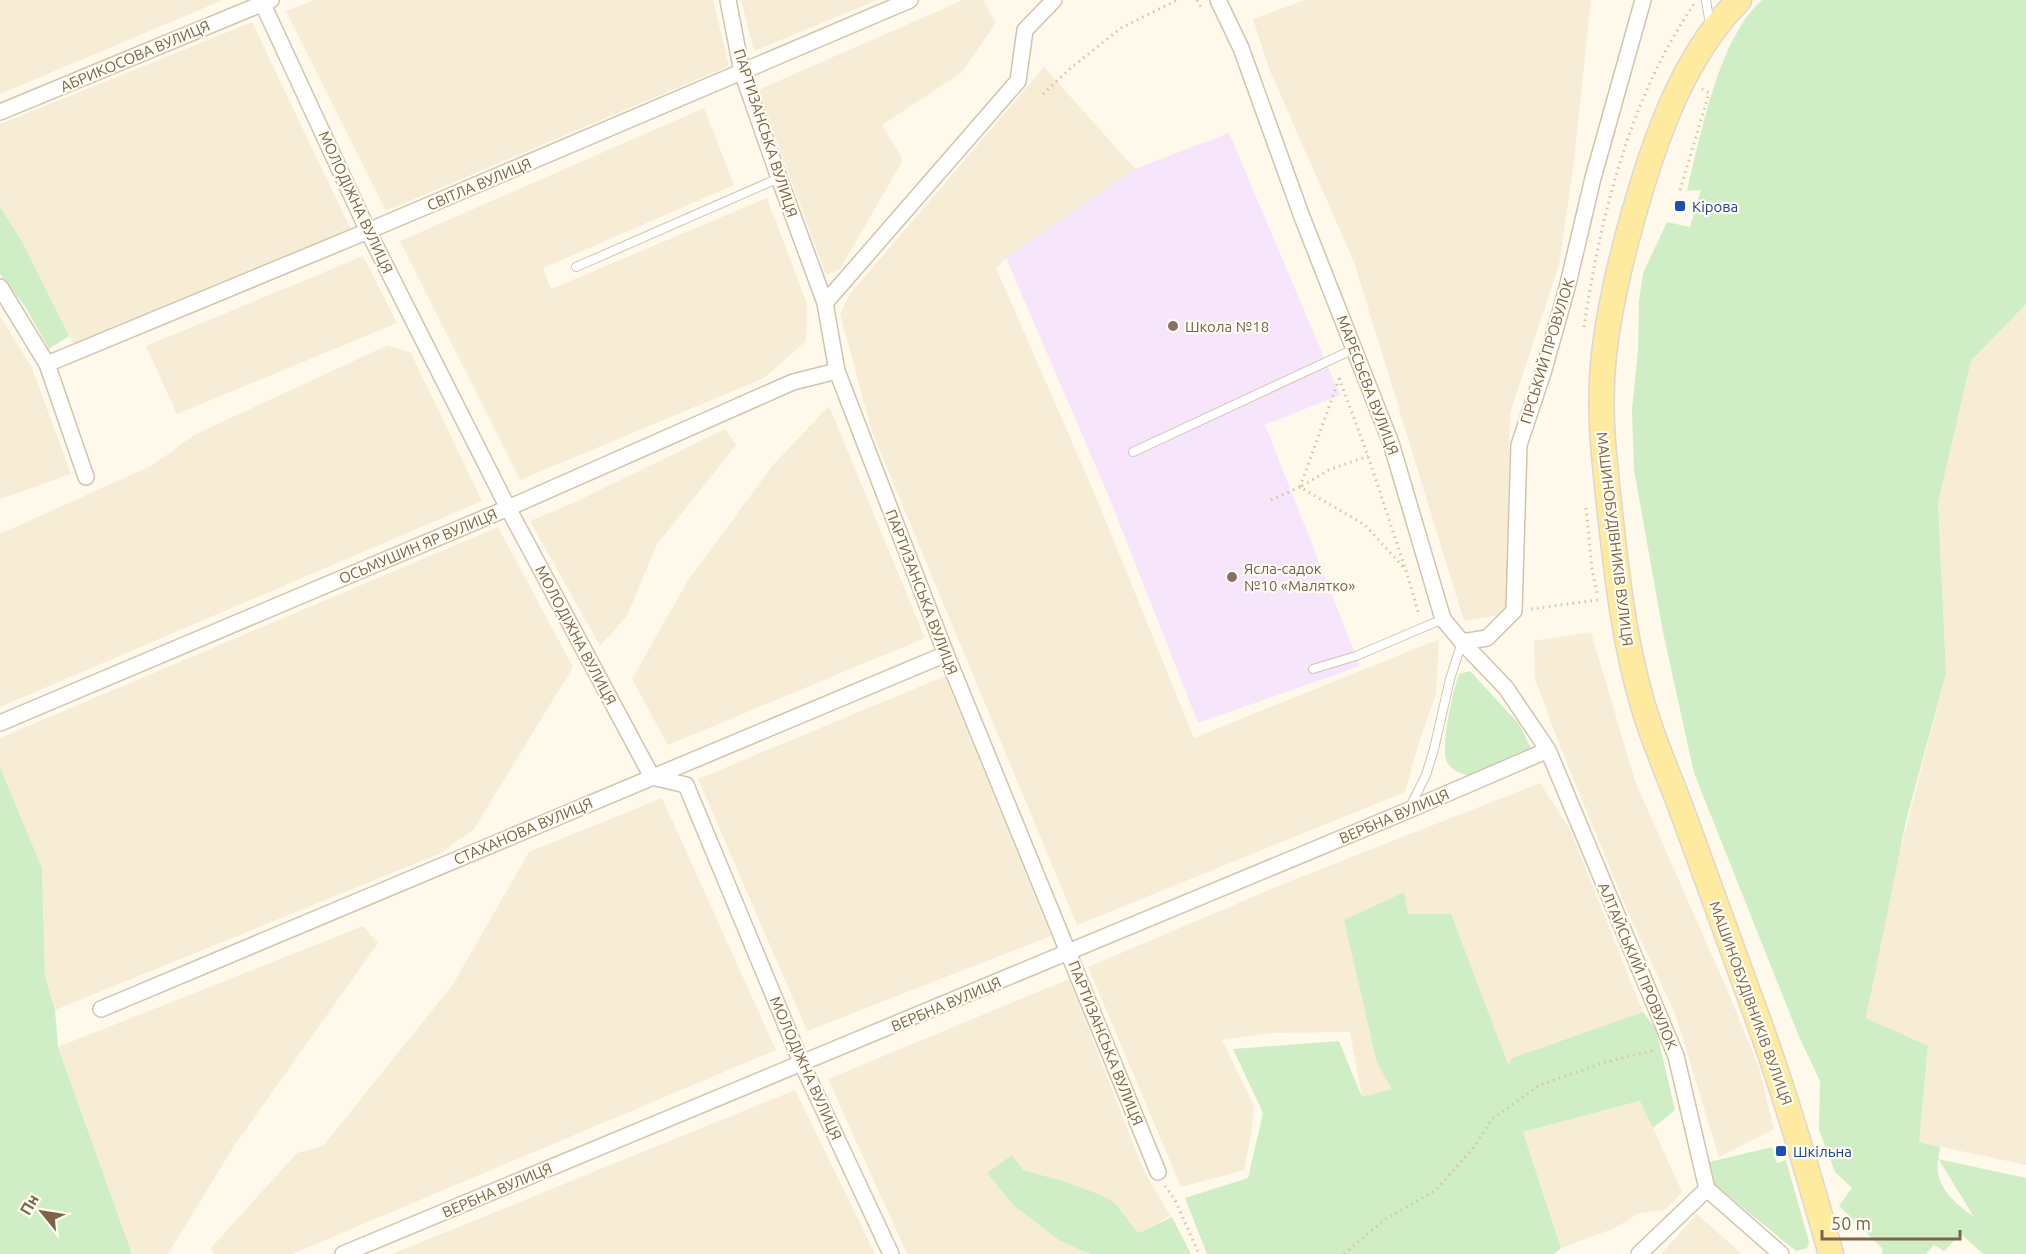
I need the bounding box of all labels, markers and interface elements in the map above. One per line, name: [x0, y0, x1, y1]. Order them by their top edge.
street label: АБРИКОСОВА ВУЛИЦЯ: [58, 17, 212, 95]
street label: ПАРТИЗАНСЬКА ВУЛИЦЯ: [731, 47, 801, 219]
street label: МОЛОДІЖНА ВУЛИЦЯ: [315, 128, 397, 276]
street label: СВІТЛА ВУЛИЦЯ: [424, 154, 534, 214]
place label: Кірова: [1692, 198, 1738, 215]
marker: Кірова: [1673, 199, 1687, 213]
street label: ГІРСЬКИЙ ПРОВУЛОК: [1517, 276, 1577, 426]
street label: МАРЕСЬЄВА ВУЛИЦЯ: [1334, 313, 1402, 457]
place label: Школа №18: [1185, 318, 1269, 335]
marker: Школа №18: [1166, 319, 1180, 333]
street label: МАШИНОБУДІВНИКІВ ВУЛИЦЯ: [1593, 431, 1637, 647]
street label: ОСЬМУШИН ЯР ВУЛИЦЯ: [336, 505, 500, 587]
street label: ПАРТИЗАНСЬКА ВУЛИЦЯ: [883, 507, 961, 677]
place label: Ясла-садок №10 «Малятко»: [1244, 560, 1355, 594]
street label: МОЛОДІЖНА ВУЛИЦЯ: [532, 562, 620, 708]
marker: Ясла-садок №10 «Малятко»: [1225, 570, 1239, 584]
street label: ВЕРБНА ВУЛИЦЯ: [1336, 785, 1452, 847]
street label: СТАХАНОВА ВУЛИЦЯ: [451, 794, 595, 868]
street label: АЛТАЙСЬКИЙ ПРОВУЛОК: [1595, 880, 1681, 1052]
street label: МАШИНОБУДІВНИКІВ ВУЛИЦЯ: [1706, 899, 1796, 1107]
street label: ПАРТИЗАНСЬКА ВУЛИЦЯ: [1065, 958, 1147, 1128]
street label: ВЕРБНА ВУЛИЦЯ: [888, 973, 1004, 1035]
street label: МОЛОДІЖНА ВУЛИЦЯ: [767, 994, 845, 1142]
place label: Шкільна: [1793, 1143, 1852, 1160]
marker: Шкільна: [1774, 1144, 1788, 1158]
street label: ВЕРБНА ВУЛИЦЯ: [439, 1159, 555, 1221]
north arrow: [12, 1182, 72, 1242]
text: Пн: [16, 1191, 42, 1218]
scale bar: [1822, 1203, 1960, 1241]
text: 50 m: [1831, 1213, 1871, 1233]

